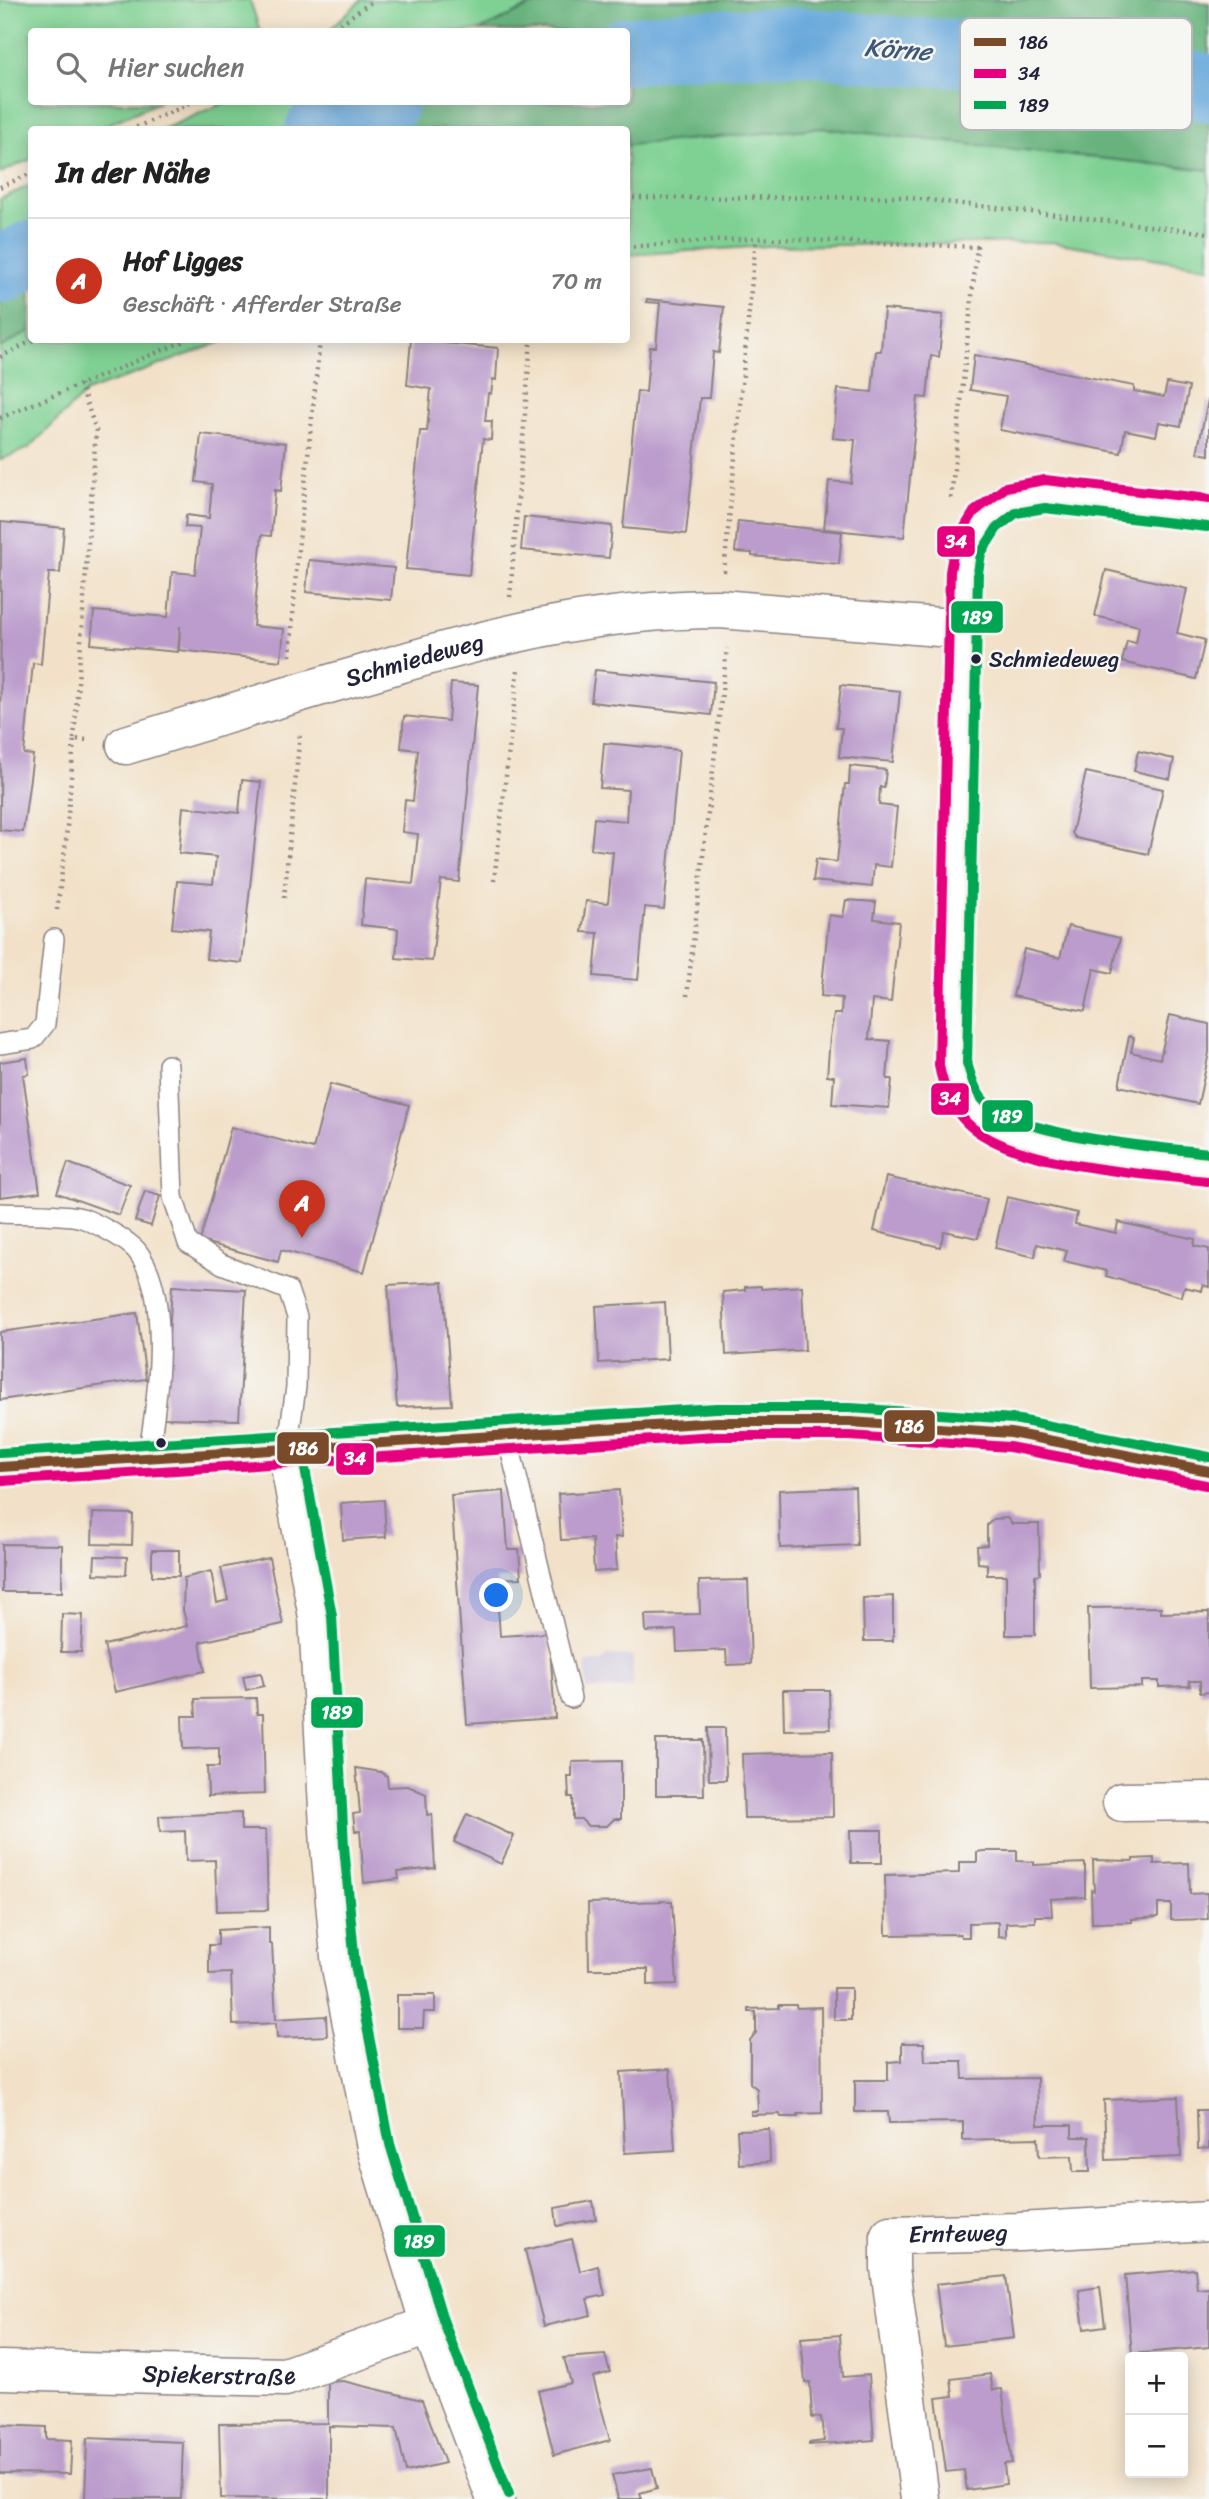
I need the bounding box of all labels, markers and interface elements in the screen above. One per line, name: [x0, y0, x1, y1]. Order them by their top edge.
legend: [960, 18, 1192, 130]
water label: Körne: [863, 24, 936, 74]
text: 186: [1018, 26, 1048, 59]
search box: [28, 28, 630, 105]
text: Hier suchen: [108, 44, 244, 90]
icon: search: [52, 48, 90, 86]
text: 34: [1018, 57, 1040, 90]
text: 189: [1018, 89, 1049, 122]
text: In der Nähe: [56, 145, 210, 199]
text: Hof Ligges: [123, 238, 243, 284]
text: A: [71, 261, 87, 302]
text: 70 m: [551, 261, 602, 302]
text: Geschäft · Afferder Straße: [123, 284, 402, 325]
line badge: 34: [936, 525, 976, 558]
text: 34: [944, 525, 967, 558]
line badge: 189: [950, 600, 1004, 634]
text: 189: [961, 601, 993, 634]
street label: Schmiedeweg: [340, 620, 488, 699]
place label: Schmiedeweg: [989, 640, 1119, 679]
marker: Schmiedeweg: [969, 652, 983, 666]
line badge: 34: [930, 1082, 970, 1116]
text: 34: [938, 1082, 961, 1115]
line badge: 189: [981, 1099, 1034, 1133]
text: 189: [991, 1100, 1023, 1133]
pin: A: [279, 1180, 325, 1238]
line badge: 186: [883, 1409, 936, 1443]
text: 186: [894, 1410, 924, 1443]
line badge: 186: [276, 1431, 330, 1465]
text: 186: [288, 1432, 318, 1465]
unlabelled marker: [154, 1436, 168, 1450]
line badge: 34: [335, 1442, 375, 1476]
text: 34: [343, 1442, 366, 1475]
your location: [479, 1578, 513, 1612]
line badge: 189: [310, 1696, 364, 1729]
text: 189: [321, 1696, 353, 1729]
street label: Ernteweg: [908, 2211, 1008, 2256]
line badge: 189: [393, 2224, 446, 2258]
text: 189: [403, 2225, 435, 2258]
map controls: [1125, 2352, 1188, 2478]
button: +: [1125, 2352, 1188, 2415]
street label: Spiekerstraße: [142, 2353, 302, 2398]
button: −: [1125, 2415, 1188, 2478]

